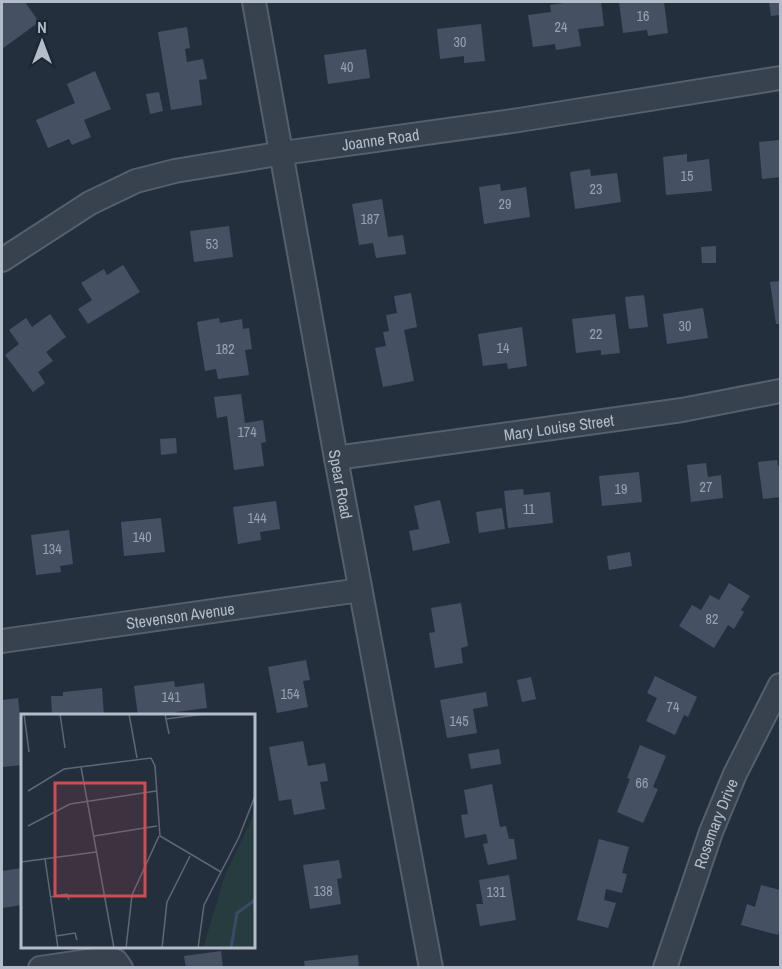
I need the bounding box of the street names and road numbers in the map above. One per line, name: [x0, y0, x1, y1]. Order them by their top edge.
street label: Joanne Road: [340, 123, 421, 156]
street label: Mary Louise Street: [502, 409, 616, 446]
street label: Spear Road: [324, 448, 358, 521]
street label: Stevenson Avenue: [125, 597, 236, 634]
street label: Rosemary Drive: [688, 775, 743, 872]

